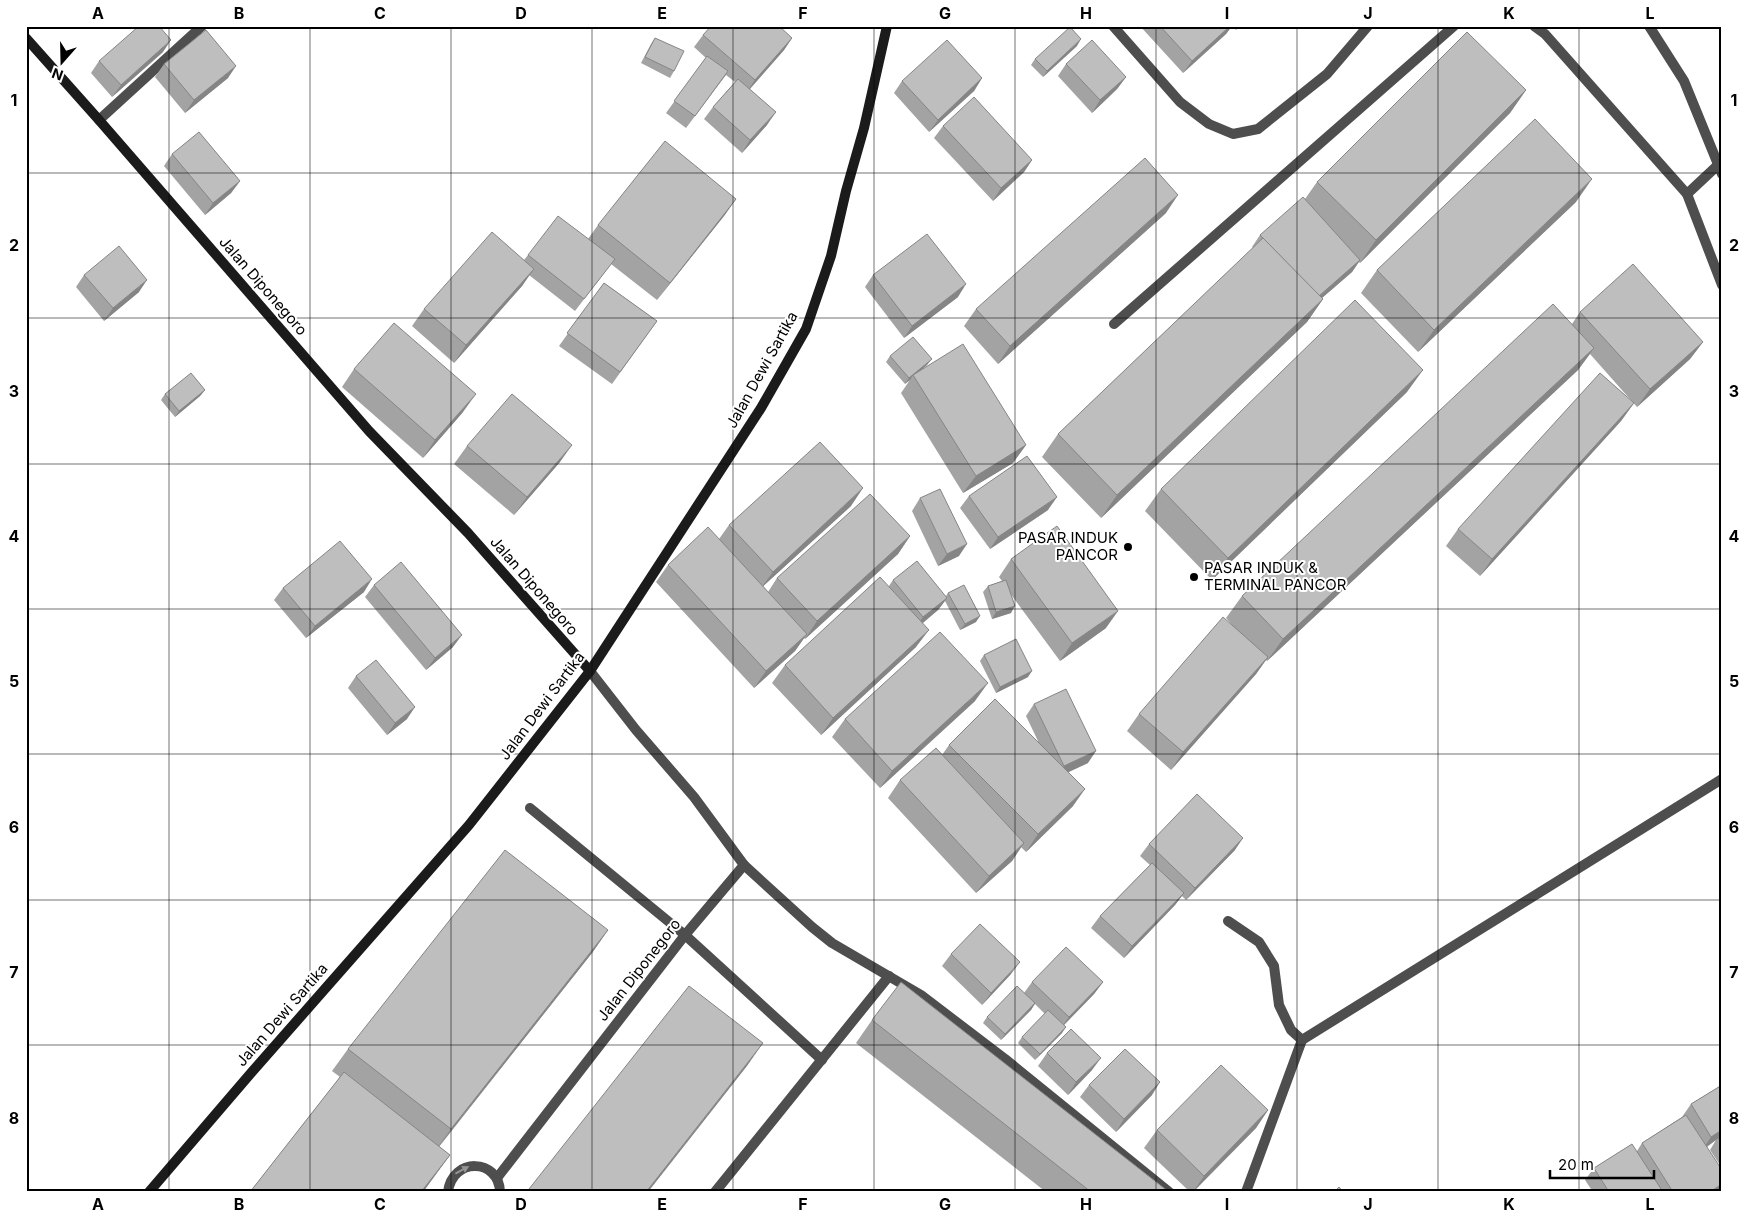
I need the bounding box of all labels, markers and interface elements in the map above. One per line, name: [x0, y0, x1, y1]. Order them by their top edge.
text: A: [92, 3, 104, 23]
text: B: [234, 3, 244, 23]
text: C: [374, 3, 386, 23]
text: D: [515, 3, 527, 23]
text: E: [657, 3, 667, 23]
text: F: [798, 3, 808, 23]
text: G: [939, 3, 951, 23]
text: H: [1080, 3, 1092, 23]
text: I: [1225, 3, 1229, 23]
text: J: [1363, 3, 1373, 23]
text: K: [1503, 3, 1515, 23]
text: L: [1645, 3, 1655, 23]
north arrow: [38, 38, 88, 88]
text: N: [49, 65, 65, 84]
text: 1: [11, 90, 17, 110]
text: 1: [1731, 90, 1737, 110]
street label: Jalan Diponegoro: [215, 232, 312, 339]
text: 2: [9, 235, 19, 255]
text: 2: [1729, 235, 1739, 255]
street label: Jalan Dewi Sartika: [722, 308, 802, 432]
text: 3: [9, 381, 19, 401]
text: 3: [1729, 381, 1739, 401]
text: 4: [9, 526, 20, 546]
text: 4: [1729, 526, 1740, 546]
place label: PASAR INDUK PANCOR: [1018, 528, 1118, 564]
street label: Jalan Diponegoro: [486, 532, 583, 639]
marker: PASAR INDUK PANCOR: [1122, 541, 1134, 553]
place label: PASAR INDUK & TERMINAL PANCOR: [1204, 558, 1347, 594]
marker: PASAR INDUK & TERMINAL PANCOR: [1188, 571, 1200, 583]
street label: Jalan Dewi Sartika: [495, 648, 589, 764]
text: 5: [9, 671, 19, 691]
text: 5: [1729, 671, 1739, 691]
text: 6: [9, 817, 19, 837]
text: 6: [1729, 817, 1739, 837]
street label: Jalan Diponegoro: [593, 915, 685, 1025]
street label: Jalan Dewi Sartika: [232, 959, 332, 1070]
text: 7: [9, 962, 19, 982]
text: 7: [1729, 962, 1739, 982]
text: 8: [9, 1108, 19, 1128]
text: 8: [1729, 1108, 1739, 1128]
scale bar: [1550, 1148, 1654, 1180]
text: 20 m: [1558, 1155, 1594, 1174]
one-way arrow: [455, 1166, 469, 1174]
text: A: [92, 1194, 104, 1214]
text: B: [234, 1194, 244, 1214]
text: C: [374, 1194, 386, 1214]
text: D: [515, 1194, 527, 1214]
text: E: [657, 1194, 667, 1214]
text: F: [798, 1194, 808, 1214]
text: G: [939, 1194, 951, 1214]
text: H: [1080, 1194, 1092, 1214]
text: I: [1225, 1194, 1229, 1214]
text: J: [1363, 1194, 1373, 1214]
text: K: [1503, 1194, 1515, 1214]
text: L: [1645, 1194, 1655, 1214]

